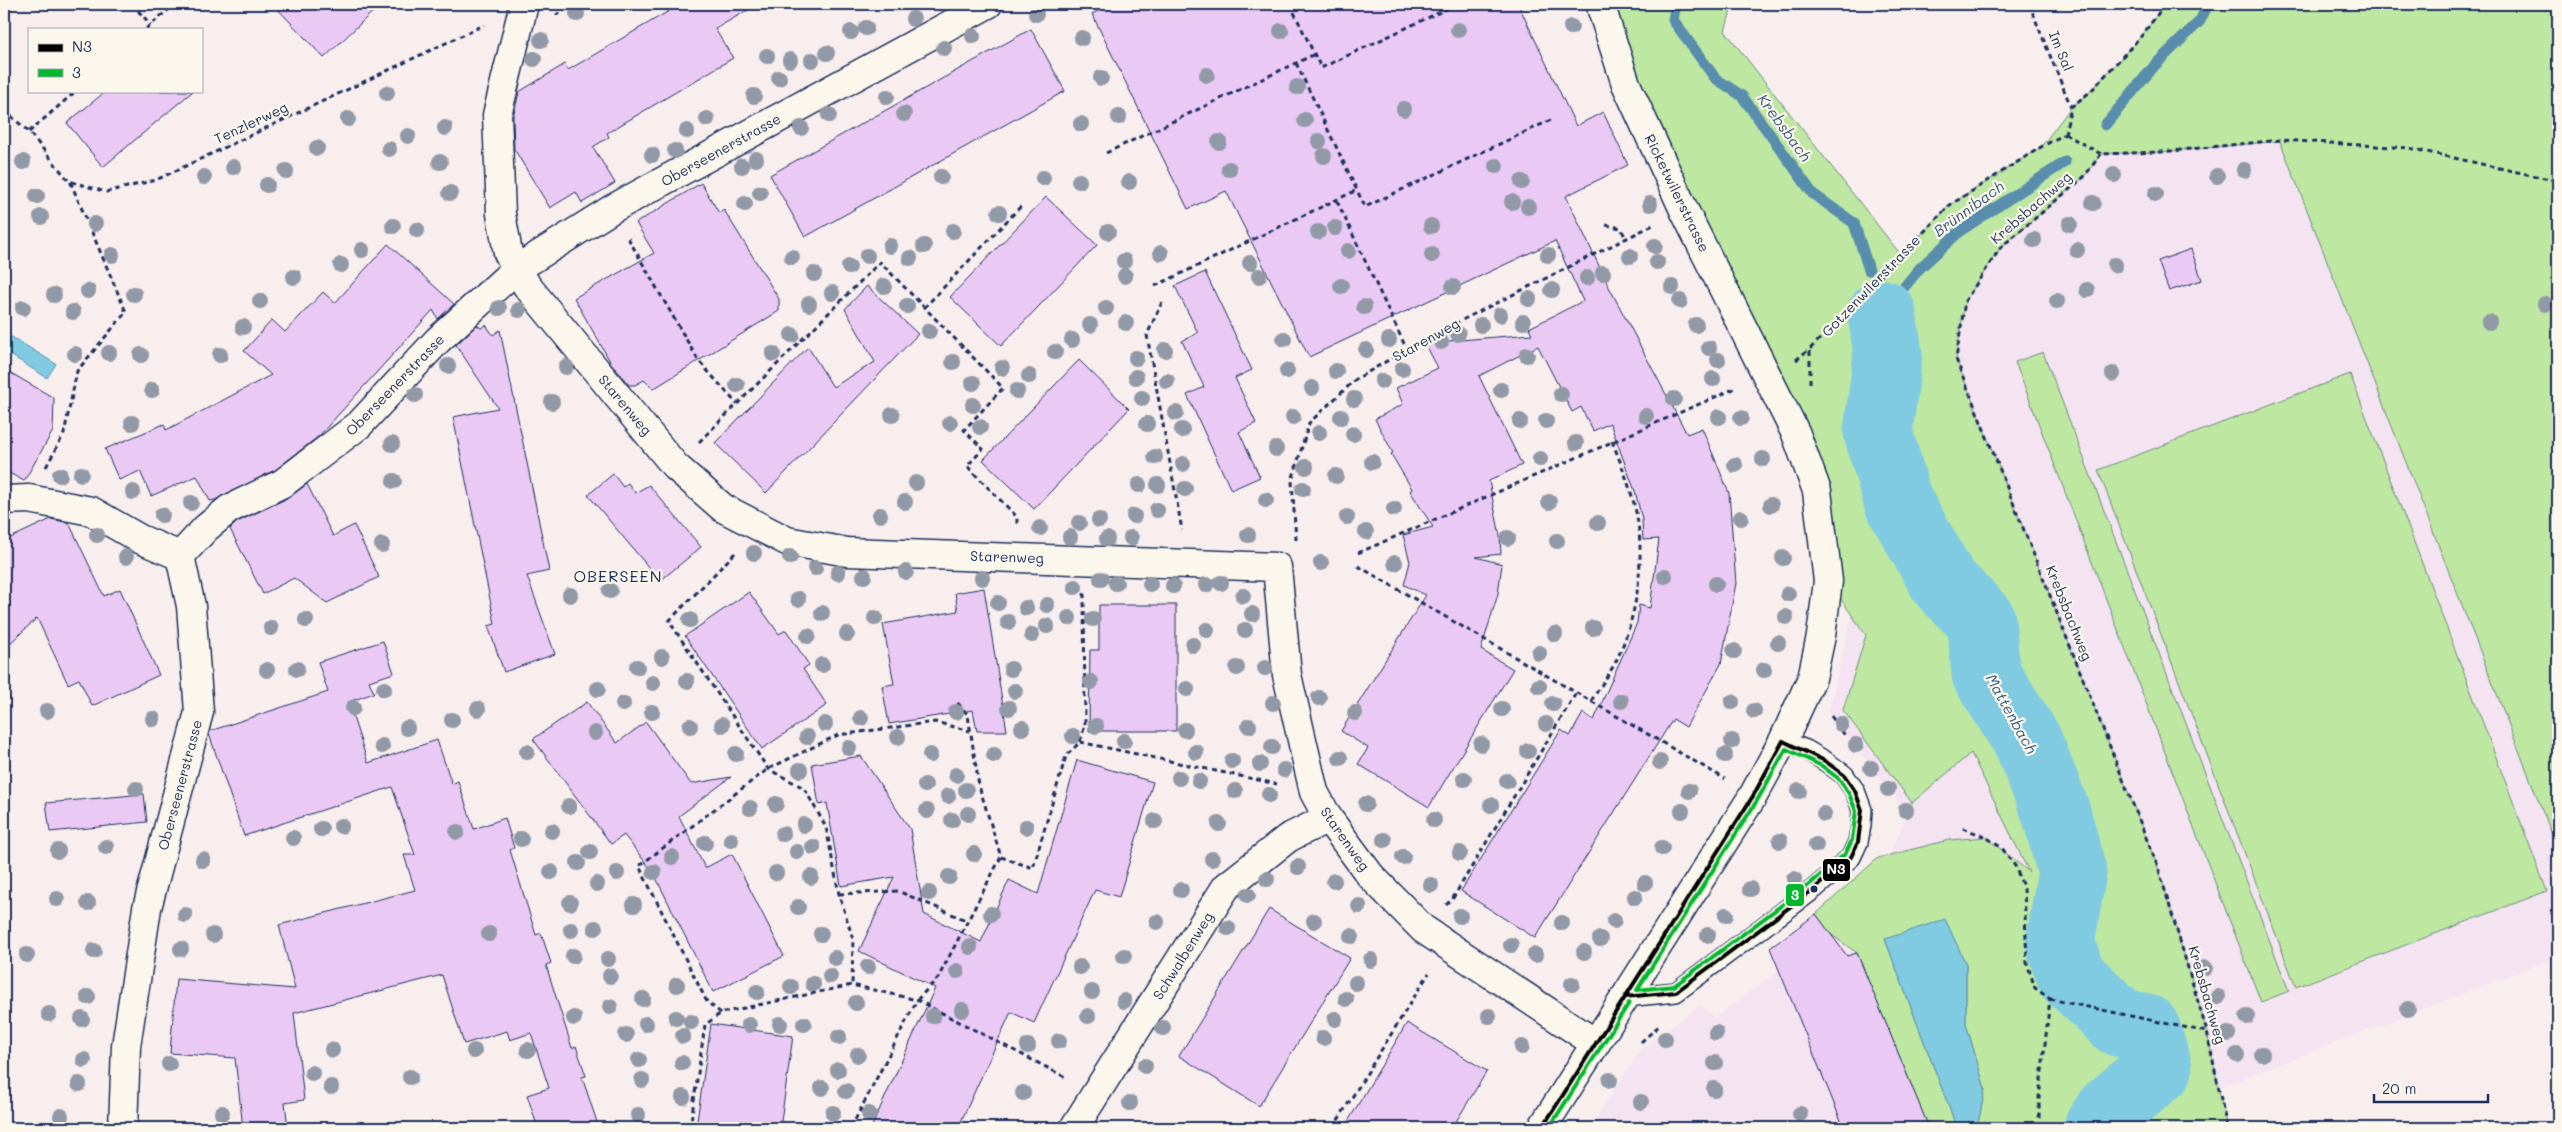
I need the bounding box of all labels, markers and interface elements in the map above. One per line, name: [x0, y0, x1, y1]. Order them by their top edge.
legend: [28, 28, 202, 92]
street label: Im Sal: [2045, 28, 2078, 74]
text: N3: [72, 36, 92, 56]
text: 3: [72, 62, 81, 82]
water label: Krebsbach: [1754, 90, 1816, 165]
street label: Tenzlerweg: [211, 97, 291, 148]
street label: Oberseenerstrasse: [657, 109, 784, 190]
street label: Ricketwilerstrasse: [1641, 131, 1714, 255]
street label: Krebsbachweg: [1986, 167, 2075, 248]
water label: Brünnibach: [1929, 176, 2008, 241]
street label: Gotzenwilerstrasse: [1817, 231, 1924, 341]
street label: Starenweg: [1389, 313, 1463, 366]
street label: Oberseenerstrasse: [341, 330, 448, 440]
street label: Starenweg: [594, 370, 656, 439]
street label: Starenweg: [970, 546, 1044, 567]
street label: Krebsbachweg: [2042, 562, 2097, 663]
district label: OBERSEEN: [573, 565, 663, 586]
water label: Mattenbach: [1982, 670, 2042, 757]
street label: Oberseenerstrasse: [153, 718, 206, 852]
street label: Starenweg: [1316, 803, 1374, 874]
line badge: N3: [1822, 858, 1851, 882]
text: N3: [1826, 859, 1846, 878]
line badge: 3: [1785, 883, 1805, 907]
unlabelled marker: [1809, 884, 1819, 894]
text: 3: [1791, 885, 1799, 904]
street label: Schwalbenweg: [1148, 908, 1217, 1003]
street label: Krebsbachweg: [2184, 944, 2231, 1046]
scale bar: [2374, 1072, 2488, 1104]
text: 20 m: [2382, 1078, 2416, 1098]

